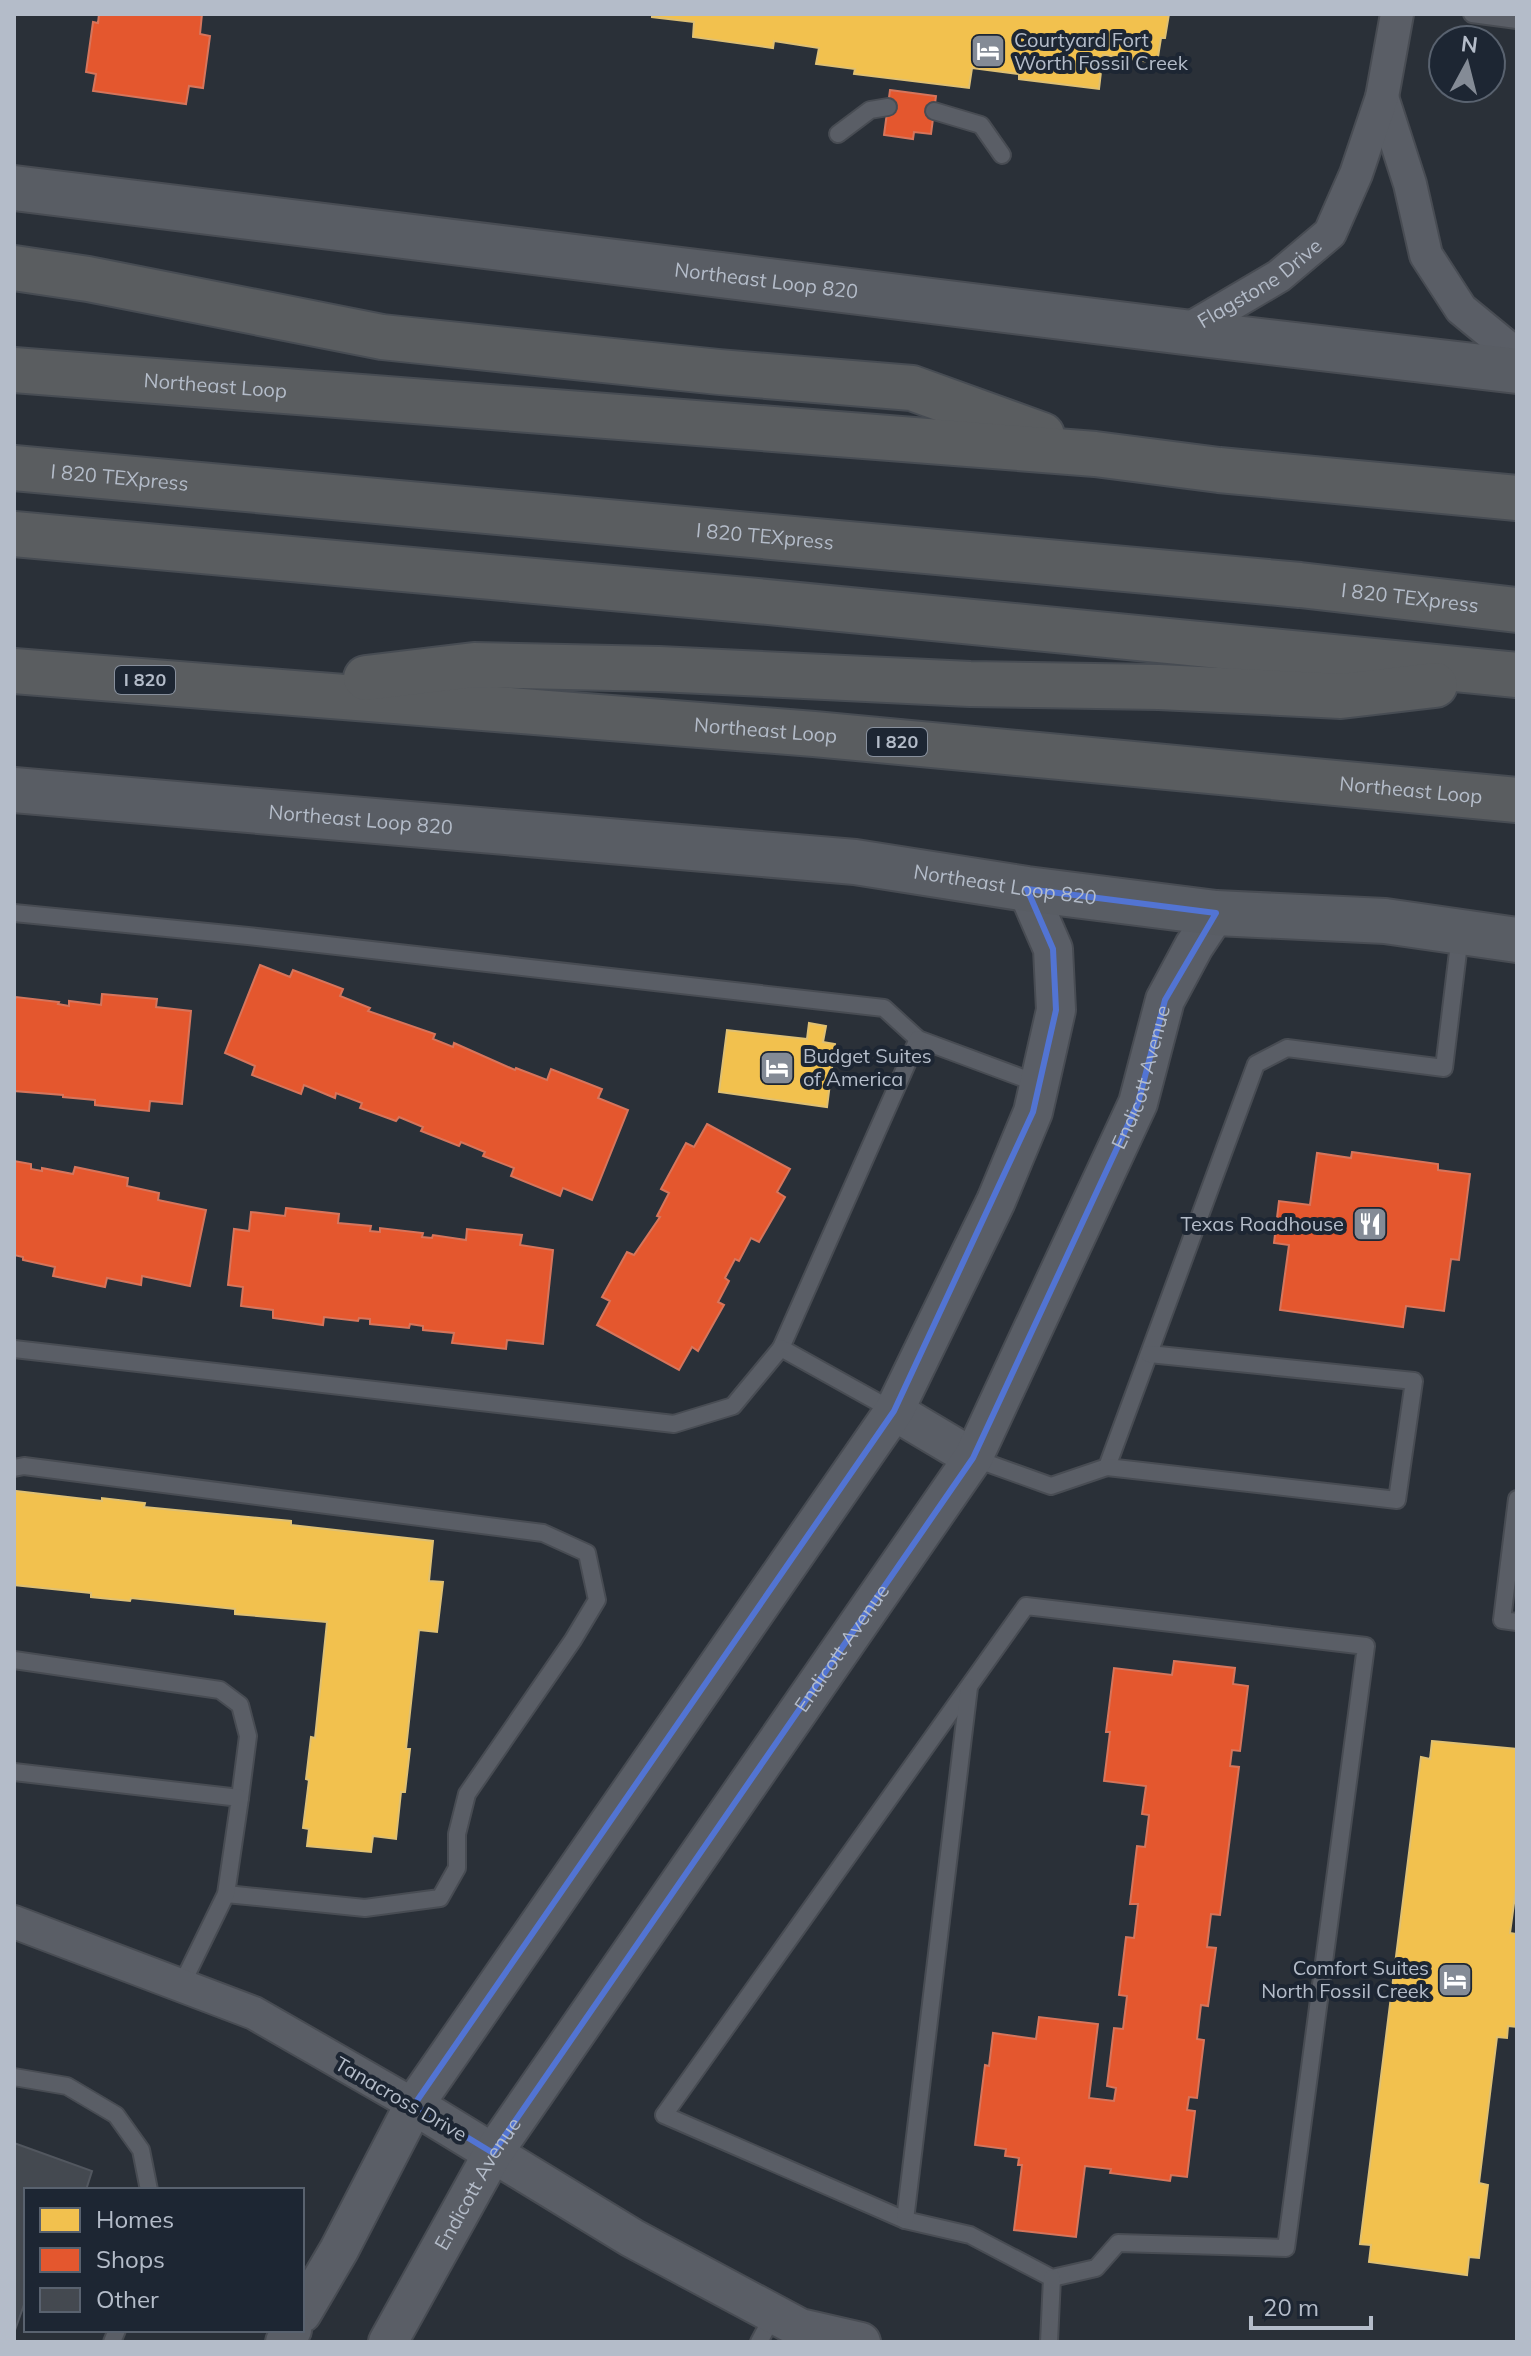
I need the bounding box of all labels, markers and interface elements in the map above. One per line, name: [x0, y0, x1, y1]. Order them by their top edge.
north arrow: [1427, 24, 1507, 104]
place label: Courtyard Fort Worth Fossil Creek: [1014, 27, 1189, 75]
text: N: [1459, 29, 1479, 59]
hotel icon: Courtyard Fort Worth Fossil Creek: [969, 32, 1007, 70]
street label: Flagstone Drive: [1193, 233, 1326, 333]
street label: Northeast Loop 820: [673, 256, 860, 304]
street label: Northeast Loop: [143, 367, 288, 403]
street label: I 820 TEXpress: [50, 458, 190, 496]
street label: I 820 TEXpress: [695, 517, 835, 555]
street label: I 820 TEXpress: [1340, 577, 1480, 618]
road number: I 820: [115, 666, 175, 694]
street label: Northeast Loop: [693, 712, 838, 748]
road number: I 820: [867, 728, 927, 756]
street label: Northeast Loop: [1338, 770, 1484, 809]
street label: Northeast Loop 820: [268, 799, 454, 840]
street label: Northeast Loop 820: [912, 858, 1098, 910]
street label: Endicott Avenue: [1105, 1002, 1175, 1153]
place label: Budget Suites of America: [803, 1043, 932, 1091]
hotel icon: Budget Suites of America: [758, 1049, 796, 1087]
restaurant icon: Texas Roadhouse: [1351, 1205, 1389, 1243]
place label: Texas Roadhouse: [1180, 1211, 1344, 1236]
street label: Endicott Avenue: [788, 1579, 894, 1716]
place label: Comfort Suites North Fossil Creek: [1261, 1955, 1430, 2003]
hotel icon: Comfort Suites North Fossil Creek: [1436, 1961, 1474, 1999]
street label: Tanacross Drive: [331, 2051, 472, 2146]
street label: Endicott Avenue: [429, 2112, 526, 2254]
legend: [24, 2188, 304, 2332]
text: Homes: [96, 2204, 174, 2234]
text: Shops: [96, 2244, 165, 2274]
scale bar: [1251, 2280, 1371, 2330]
text: Other: [96, 2284, 159, 2314]
text: 20 m: [1263, 2292, 1319, 2322]

